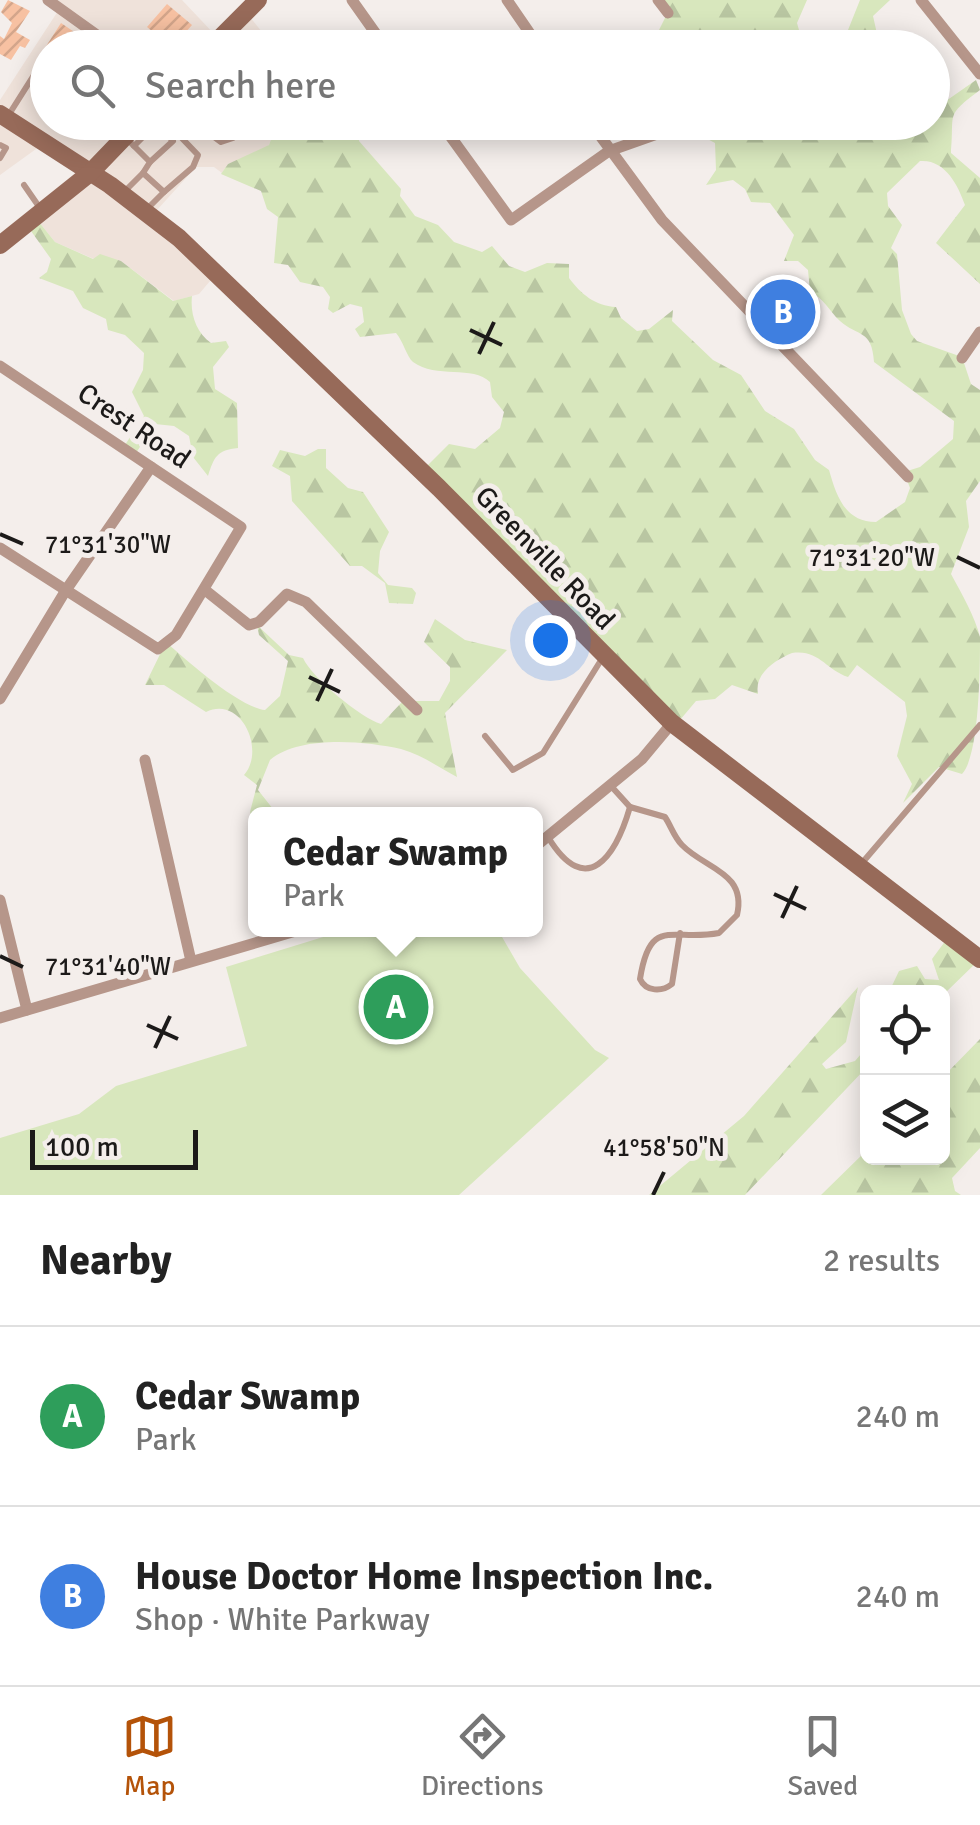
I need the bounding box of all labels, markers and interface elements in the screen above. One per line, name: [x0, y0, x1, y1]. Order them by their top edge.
search box: [30, 30, 950, 140]
icon: search: [65, 58, 120, 113]
text: Search here: [145, 62, 337, 109]
pin: B: [750, 274, 816, 350]
street label: Crest Road: [71, 376, 197, 476]
street label: Greenville Road: [468, 479, 622, 637]
text: 71°31'30"W: [45, 529, 171, 560]
text: 71°31'20"W: [809, 542, 935, 573]
your location: [525, 615, 576, 666]
popup: [248, 807, 543, 937]
text: Cedar Swamp: [283, 829, 508, 876]
text: Park: [283, 876, 344, 915]
text: 71°31'40"W: [45, 951, 171, 982]
pin: A: [364, 970, 428, 1044]
map controls: [860, 985, 950, 1165]
button: locate: [860, 985, 950, 1075]
button: layers: [860, 1075, 950, 1165]
scale bar: [30, 1125, 198, 1170]
text: 100 m: [45, 1130, 119, 1164]
text: 41°58'50"N: [603, 1132, 725, 1163]
text: Nearby: [40, 1235, 172, 1286]
text: 2 results: [823, 1241, 940, 1280]
text: Cedar Swamp: [135, 1373, 360, 1420]
text: A: [62, 1397, 83, 1436]
text: 240 m: [856, 1397, 940, 1436]
text: Park: [135, 1420, 197, 1459]
text: House Doctor Home Inspection Inc.: [135, 1553, 713, 1600]
text: B: [63, 1577, 82, 1616]
text: 240 m: [856, 1577, 940, 1616]
text: Shop · White Parkway: [135, 1600, 430, 1639]
tab: Map: [122, 1709, 177, 1803]
tab: Directions: [421, 1709, 543, 1803]
tab: Saved: [787, 1709, 858, 1803]

